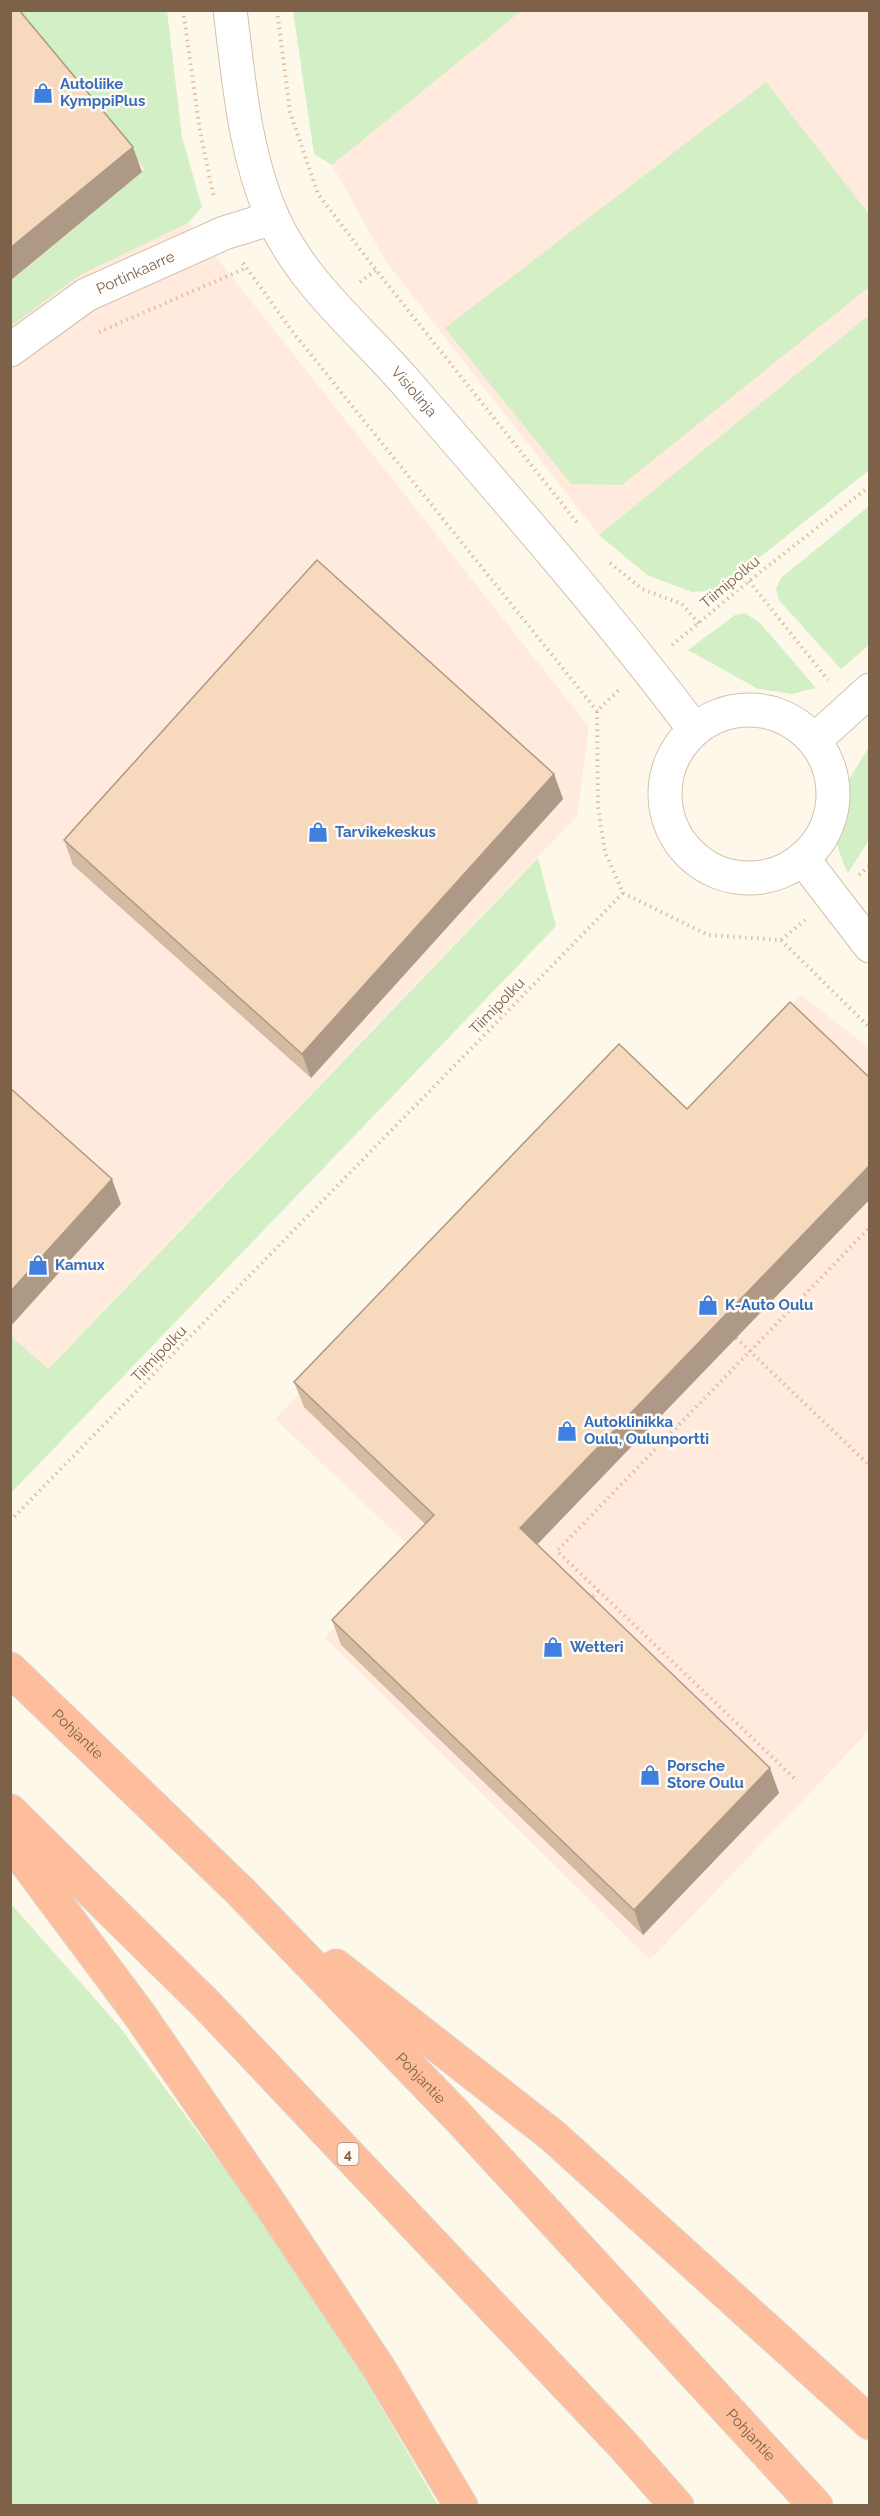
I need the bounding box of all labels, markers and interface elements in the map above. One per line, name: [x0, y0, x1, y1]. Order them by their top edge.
place label: Autoliike KymppiPlus: [60, 75, 145, 110]
shop icon: Autoliike KymppiPlus: [31, 81, 55, 105]
street label: Portinkaarre: [93, 247, 178, 298]
street label: Visiolinja: [387, 363, 441, 420]
street label: Tiimipolku: [697, 552, 763, 612]
shop icon: Tarvikekeskus: [306, 820, 330, 844]
place label: Tarvikekeskus: [335, 823, 436, 841]
street label: Tiimipolku: [466, 974, 528, 1038]
shop icon: Kamux: [26, 1253, 50, 1277]
place label: Kamux: [55, 1256, 105, 1274]
shop icon: K-Auto Oulu: [696, 1293, 720, 1317]
place label: K-Auto Oulu: [725, 1296, 813, 1314]
street label: Tiimipolku: [128, 1322, 190, 1386]
place label: Autoklinikka Oulu, Oulunportti: [584, 1413, 709, 1448]
shop icon: Autoklinikka Oulu, Oulunportti: [555, 1419, 579, 1443]
shop icon: Wetteri: [541, 1635, 565, 1659]
place label: Wetteri: [570, 1638, 624, 1656]
street label: Pohjantie: [48, 1705, 107, 1763]
place label: Porsche Store Oulu: [667, 1757, 744, 1792]
shop icon: Porsche Store Oulu: [638, 1763, 662, 1787]
street label: Pohjantie: [392, 2049, 450, 2108]
road number: 4: [338, 2143, 358, 2165]
street label: Pohjantie: [722, 2405, 779, 2465]

